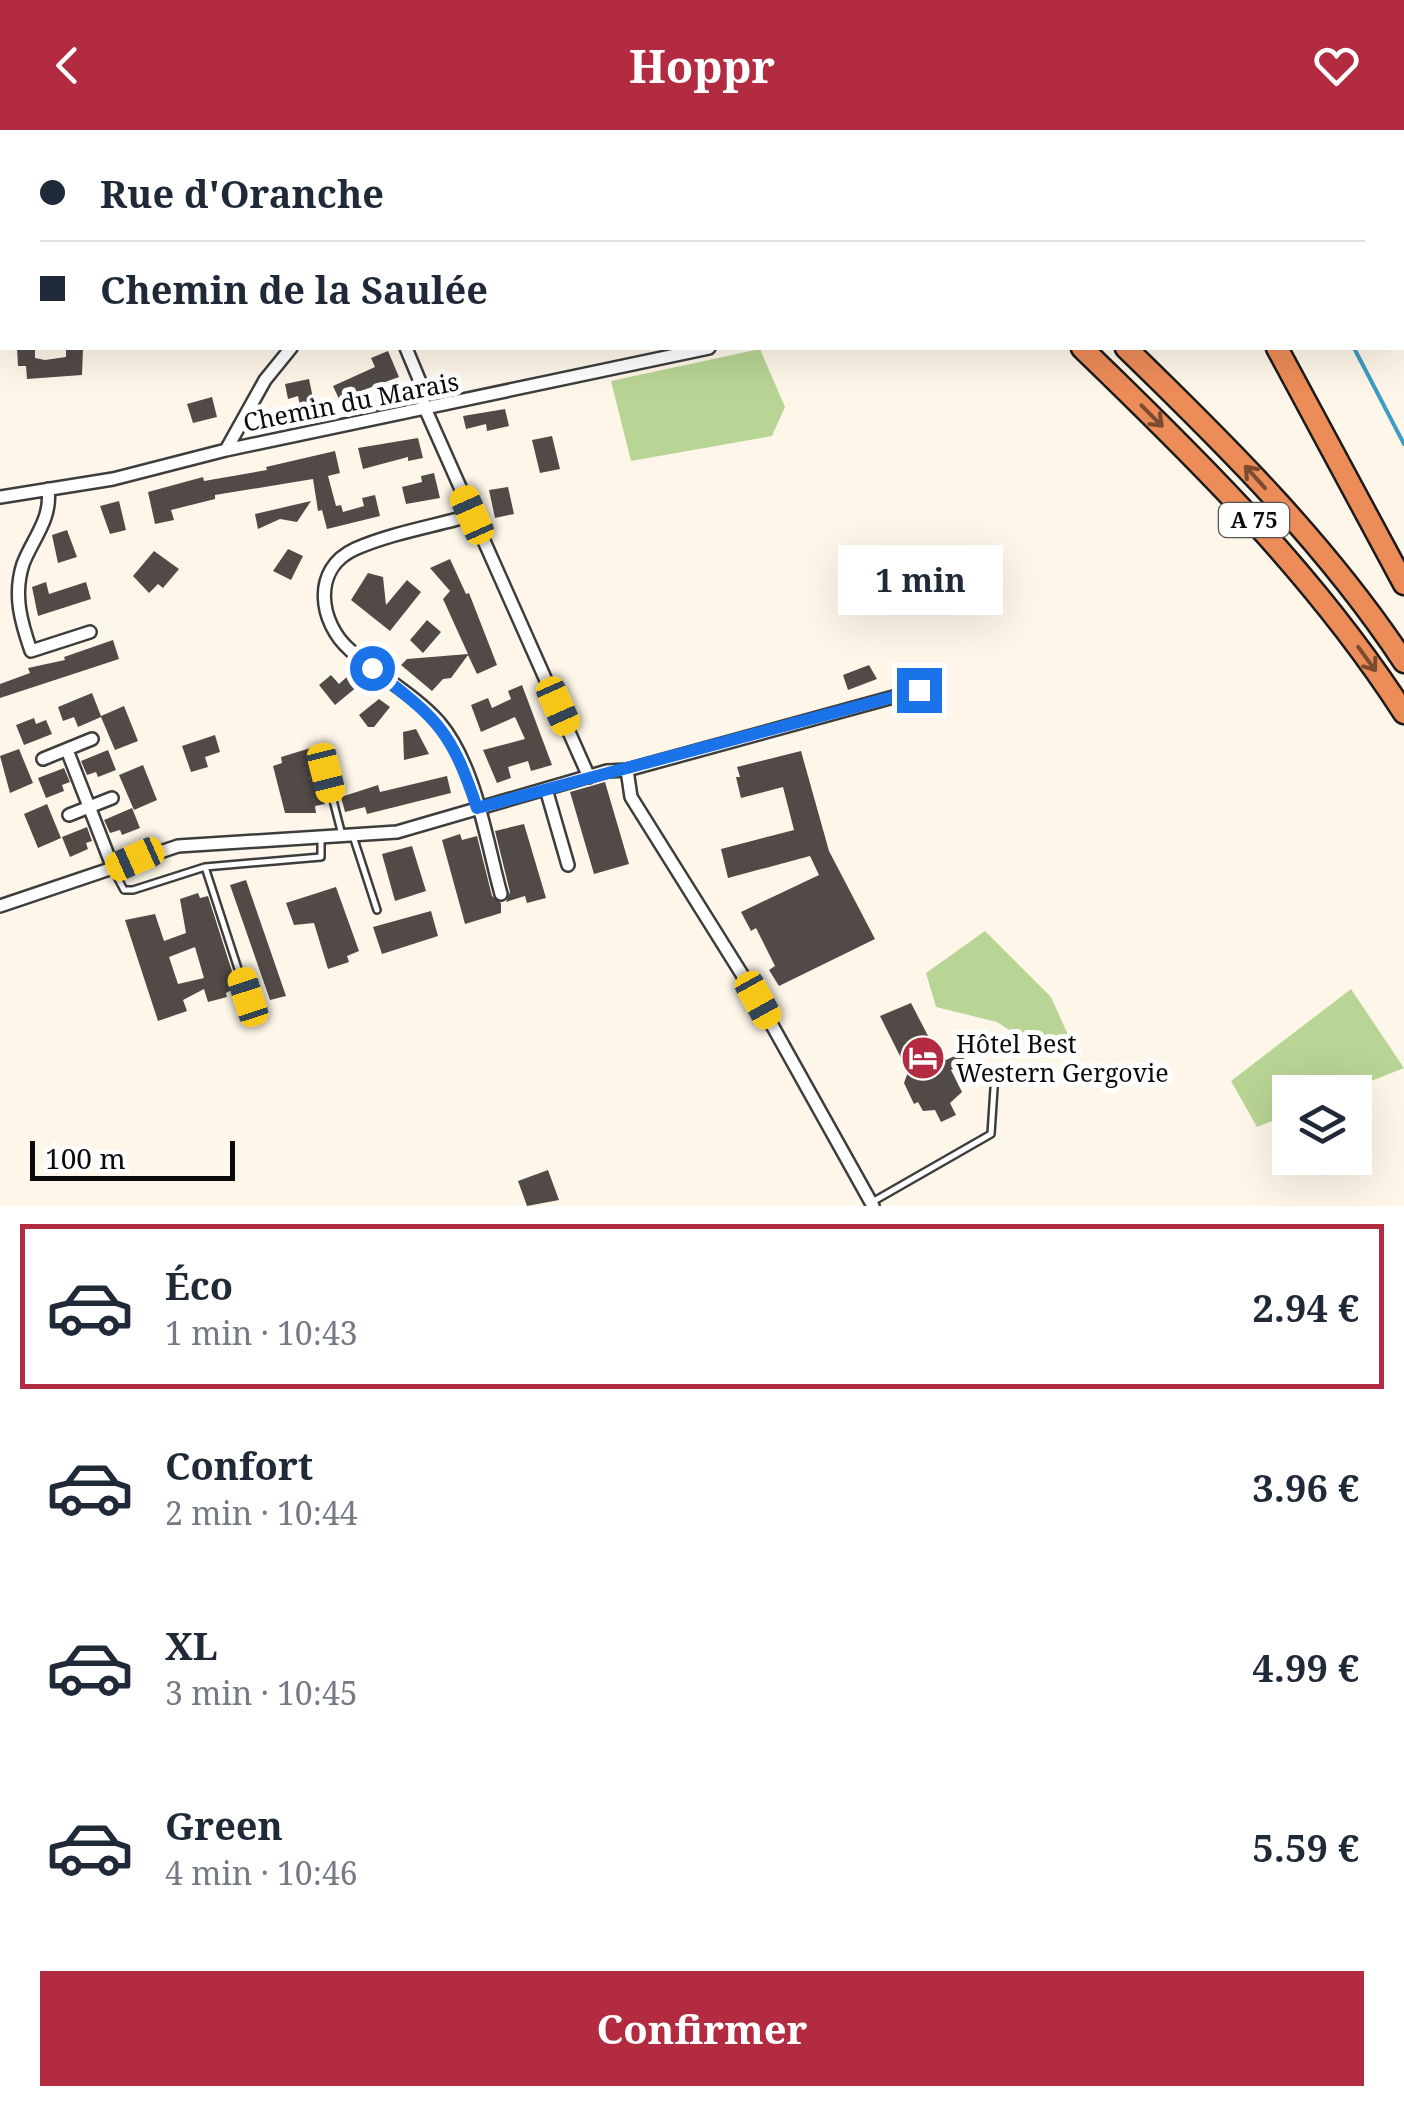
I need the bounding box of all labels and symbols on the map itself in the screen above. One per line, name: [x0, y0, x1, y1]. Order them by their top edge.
street label: Chemin du Marais: [240, 363, 461, 439]
one-way arrow: [1139, 403, 1163, 427]
one-way arrow: [1243, 465, 1266, 490]
car: [446, 481, 498, 549]
road number: A 75: [1219, 503, 1289, 537]
callout: 1 min: [836, 545, 1002, 615]
one-way arrow: [1356, 644, 1377, 672]
route start: [350, 646, 395, 691]
route end: [897, 668, 942, 713]
car: [532, 672, 584, 740]
car: [304, 740, 348, 806]
car: [101, 833, 169, 885]
car: [224, 964, 272, 1030]
car: [730, 966, 786, 1034]
place label: Hôtel Best Western Gergovie: [956, 1026, 1169, 1089]
hotel icon: Hôtel Best Western Gergovie: [900, 1035, 946, 1081]
scale bar: [30, 1136, 235, 1180]

